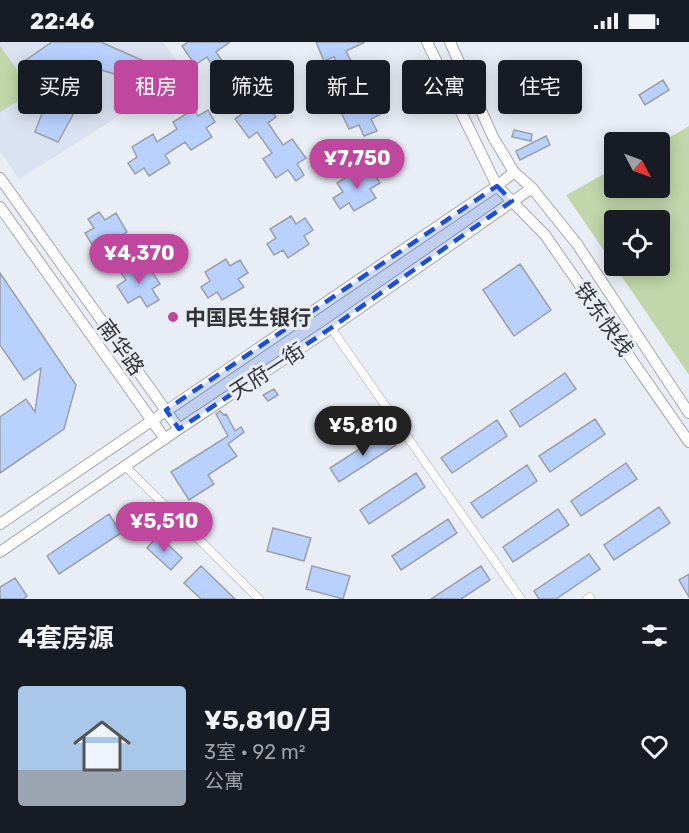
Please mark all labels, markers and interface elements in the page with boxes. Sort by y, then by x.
text: 22:46 [30,8,94,35]
chip: 买房 [18,60,102,114]
chip: 租房 [114,60,198,114]
chip: 筛选 [210,60,294,114]
chip: 新上 [306,60,390,114]
chip: 公寓 [402,60,486,114]
chip: 住宅 [498,60,582,114]
north arrow [604,132,670,198]
map controls [604,132,670,276]
pin: ¥7,750 [308,139,406,190]
text: ¥7,750 [323,146,391,170]
button: locate [604,210,670,276]
pin: ¥4,370 [90,234,188,285]
text: ¥4,370 [103,241,175,265]
street label: 铁东快线 [570,277,638,361]
place label: 中国民生银行 [185,305,311,330]
marker: 中国民生银行 [166,310,180,324]
street label: 南华路 [92,314,150,380]
street label: 天府一街 [225,338,309,404]
pin: ¥5,810 [314,406,412,457]
text: ¥5,810 [328,413,398,437]
pin: ¥5,510 [115,502,213,553]
text: ¥5,510 [130,509,198,533]
icon: filters [638,619,671,652]
text: 4套房源 [18,623,114,654]
text: ¥5,810/月 [204,705,333,736]
icon: home [66,710,138,782]
icon: heart [638,730,671,763]
text: 3室 · 92 m² [204,740,306,764]
text: 公寓 [204,769,244,793]

